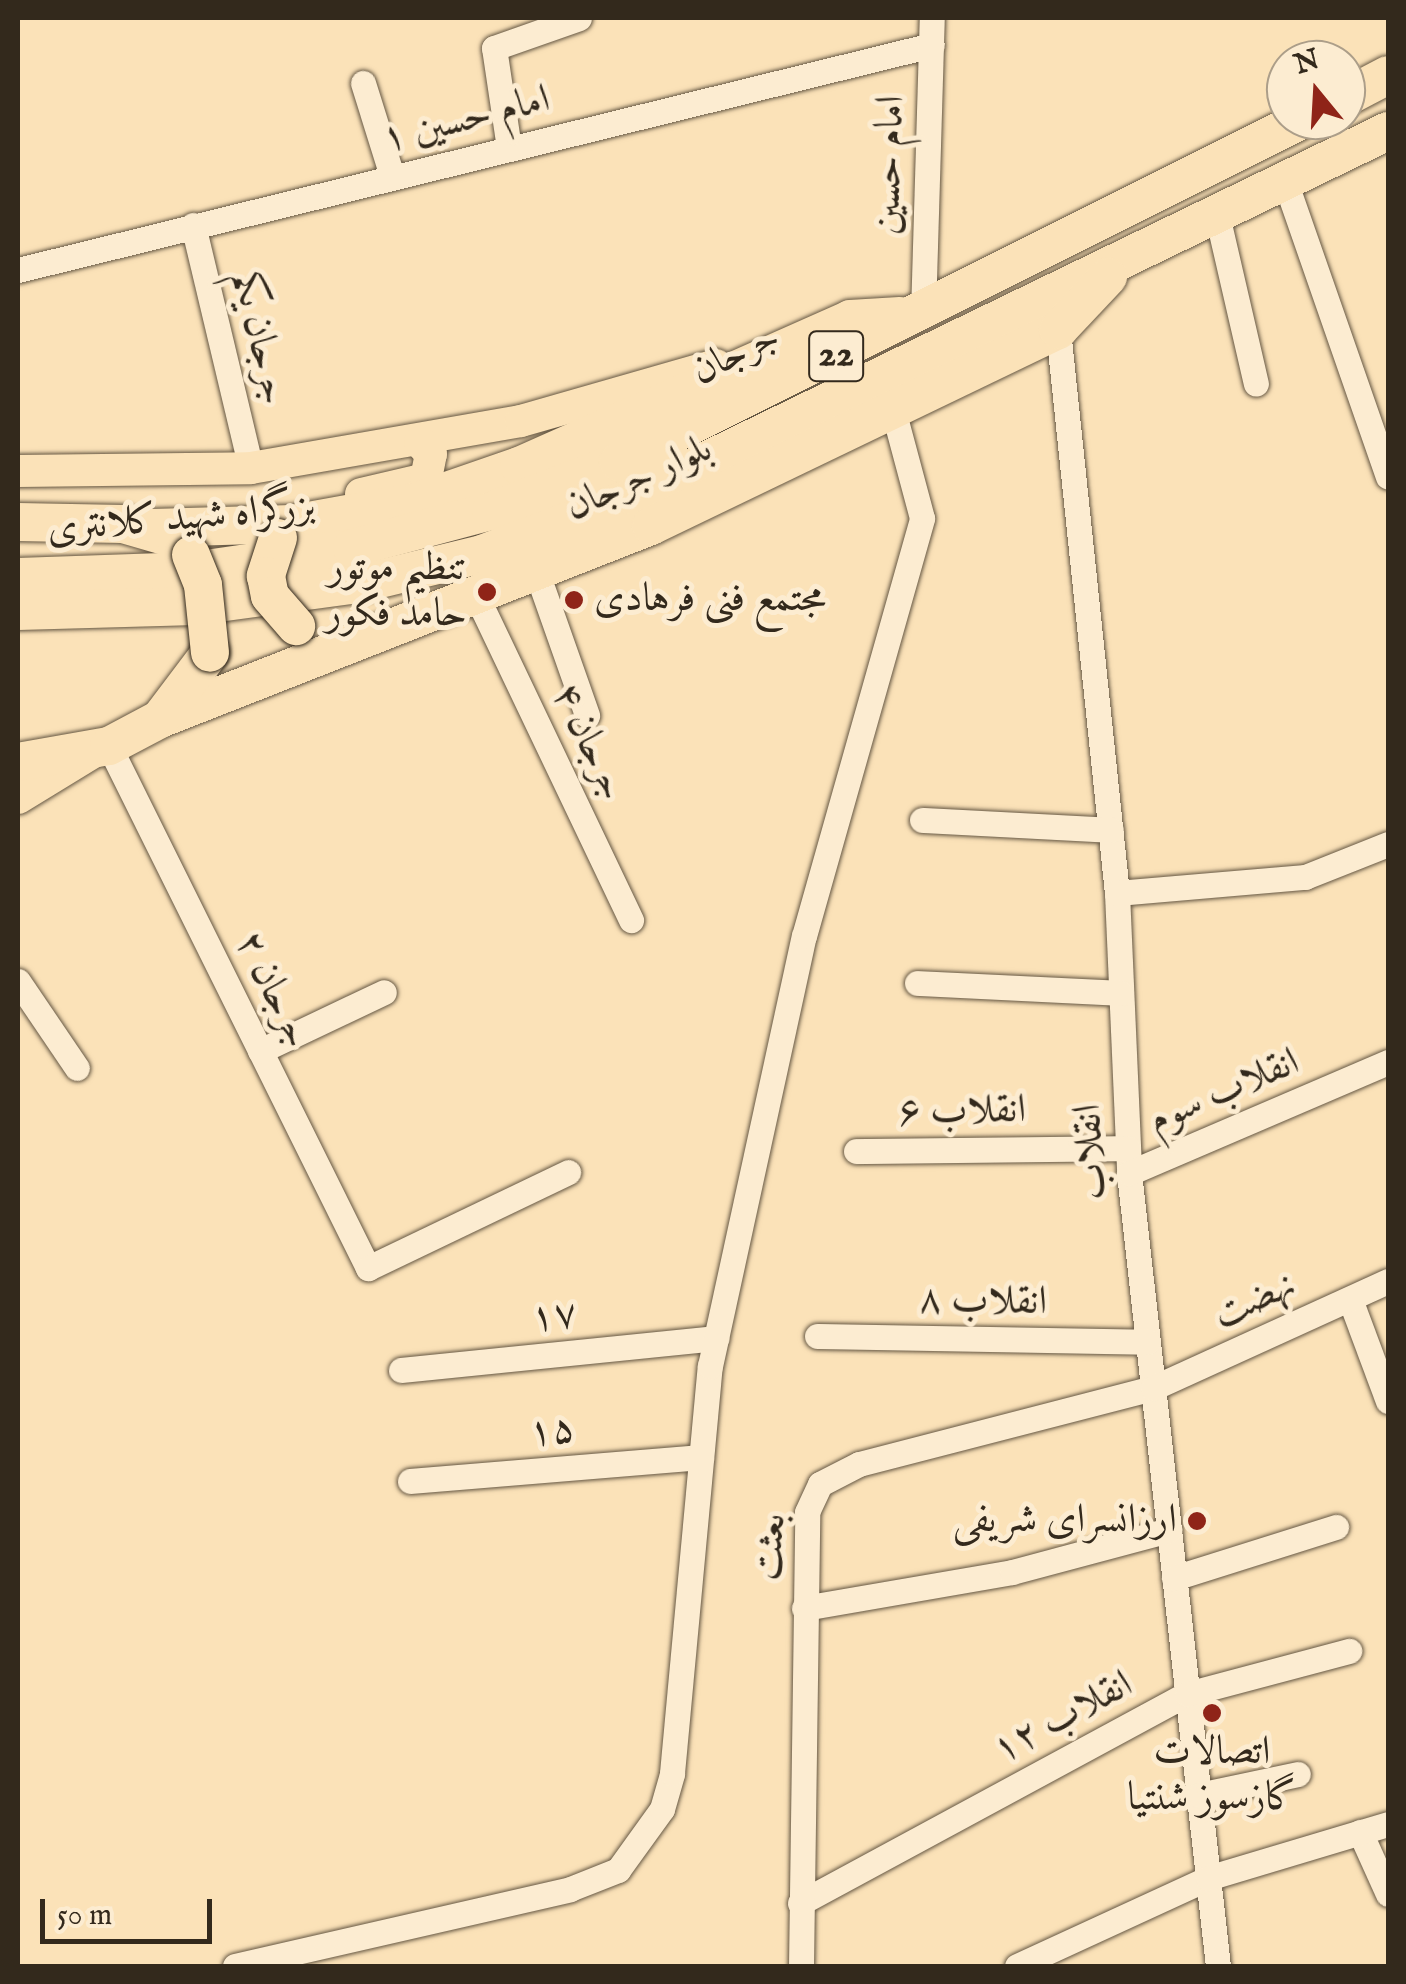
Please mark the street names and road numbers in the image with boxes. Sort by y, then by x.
street label: امام حسین ۱ [377,76,555,164]
street label: امام حسین [864,94,916,236]
street label: جرجان یکم [220,267,298,409]
street label: جرجان [684,313,788,397]
road number: 22 [806,323,866,389]
street label: بلوار جرجان [558,425,720,533]
street label: بزرگراه شهید کلانتری [45,483,317,555]
street label: ۴ جرجان [540,676,636,808]
street label: جرجان ۲ [223,924,321,1056]
street label: انقلاب سوم [1141,1039,1307,1145]
street label: ۶ انقلاب [897,1087,1027,1137]
street label: انقلاب [1065,1102,1119,1202]
street label: نهضت [1206,1262,1304,1340]
street label: ۸ انقلاب [918,1277,1048,1327]
street label: ۱۷ [528,1291,580,1343]
street label: ۱۵ [527,1406,577,1458]
street label: بعثت [744,1511,798,1583]
street label: ۱۲ انقلاب [985,1661,1141,1775]

